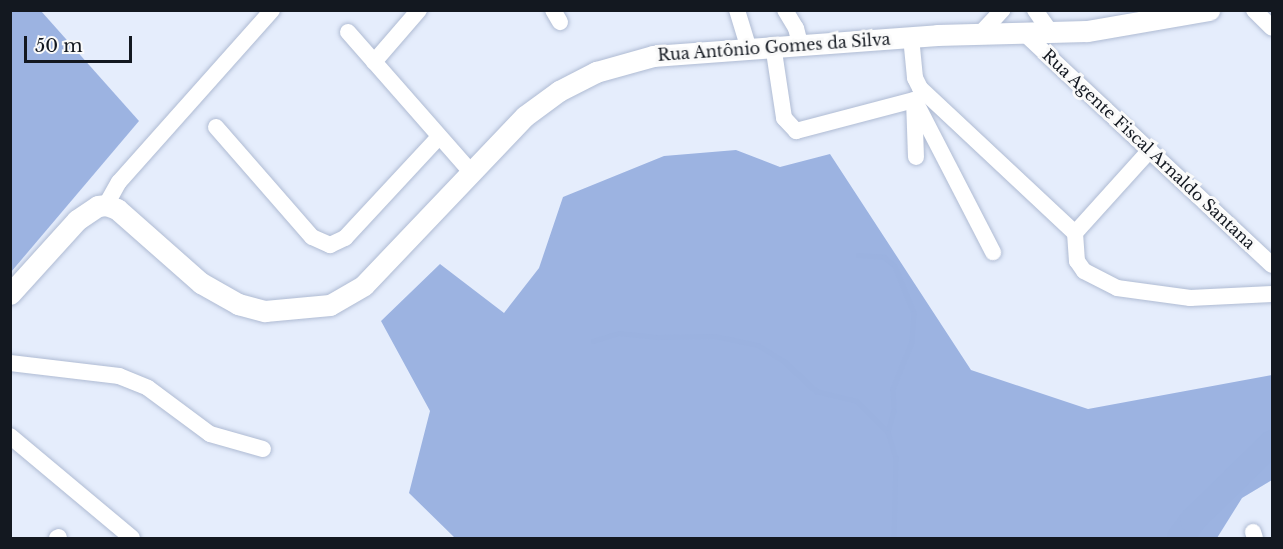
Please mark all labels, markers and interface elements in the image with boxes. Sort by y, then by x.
scale bar [27,24,135,62]
street label: Rua Antônio Gomes da Silva [656,29,892,65]
text: 50 m [35,35,83,57]
street label: Rua Agente Fiscal Arnaldo Santana [1038,45,1260,253]

